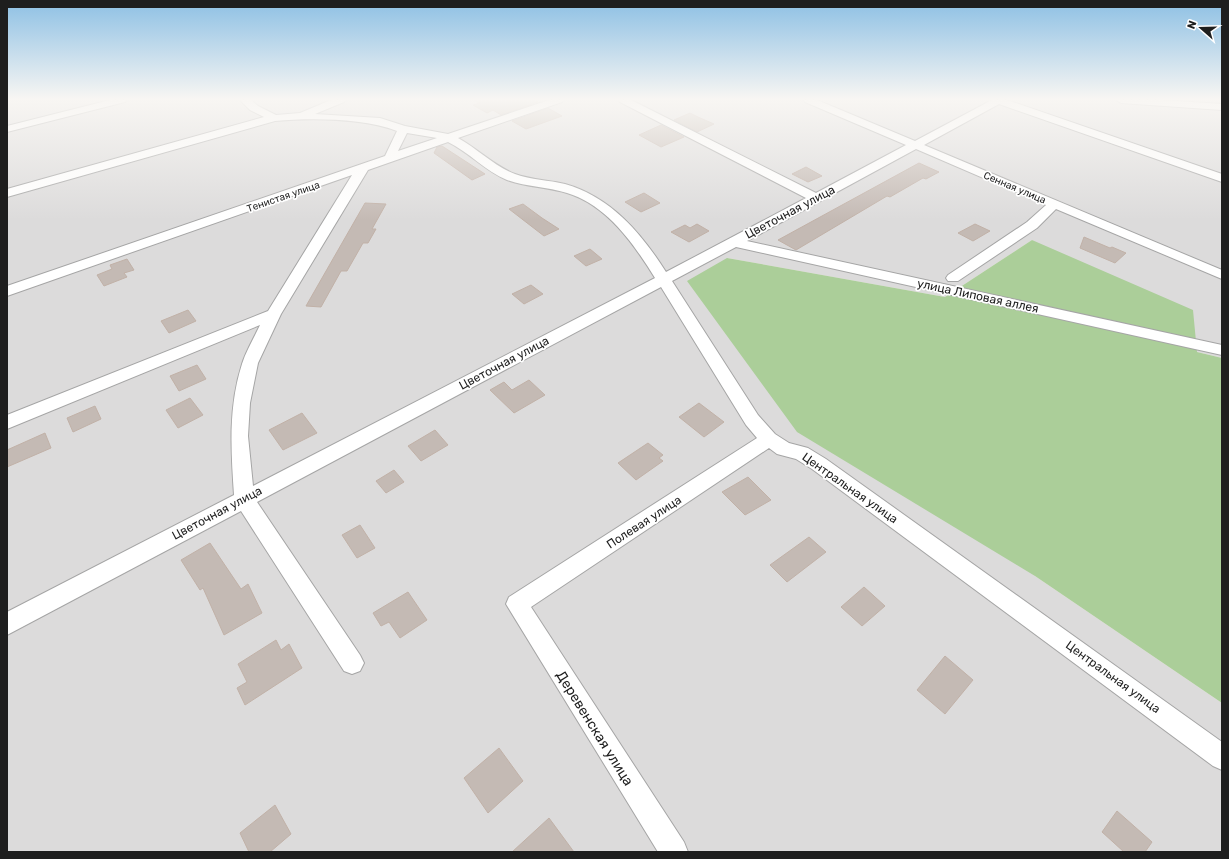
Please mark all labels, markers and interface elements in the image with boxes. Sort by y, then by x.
north arrow [1181,8,1221,48]
text: N [1185,19,1200,31]
street label: Сенная улица [982,169,1048,206]
street label: Тенистая улица [245,179,321,215]
street label: Цветочная улица [743,182,837,242]
street label: улица Липовая аллея [916,276,1040,316]
street label: Цветочная улица [457,333,551,393]
street label: Центральная улица [799,450,901,526]
street label: Цветочная улица [170,483,264,543]
street label: Полевая улица [604,493,684,551]
street label: Центральная улица [1063,638,1163,716]
street label: Деревенская улица [552,668,637,789]

